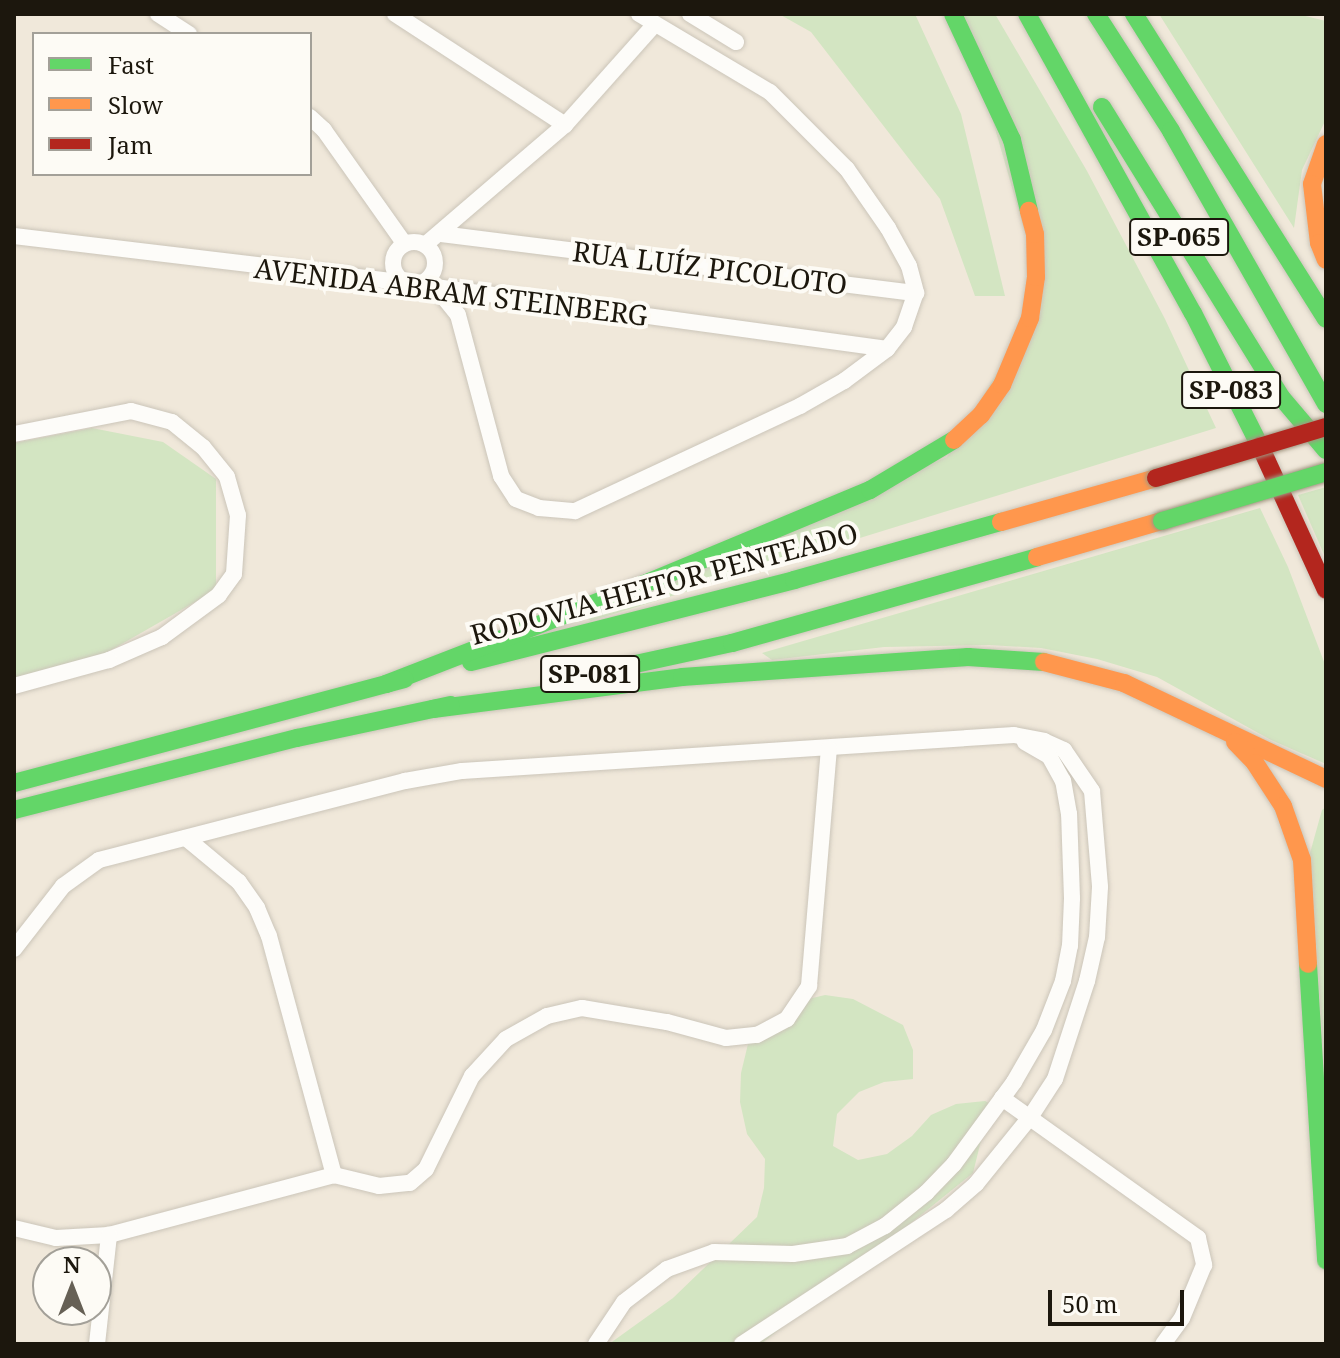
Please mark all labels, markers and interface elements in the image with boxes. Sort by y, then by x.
legend [32,32,312,176]
text: Fast [108,48,154,81]
text: Slow [108,88,163,121]
text: Jam [108,128,153,161]
road number: SP-065 [1129,215,1229,259]
street label: RUA LUÍZ PICOLOTO [571,233,849,301]
street label: AVENIDA ABRAM STEINBERG [252,250,650,332]
road number: SP-083 [1181,368,1281,412]
street label: RODOVIA HEITOR PENTEADO [467,515,861,651]
road number: SP-081 [540,652,640,696]
north arrow [32,1246,112,1326]
text: N [63,1249,81,1279]
scale bar [1052,1274,1188,1324]
text: 50 m [1062,1287,1118,1320]

